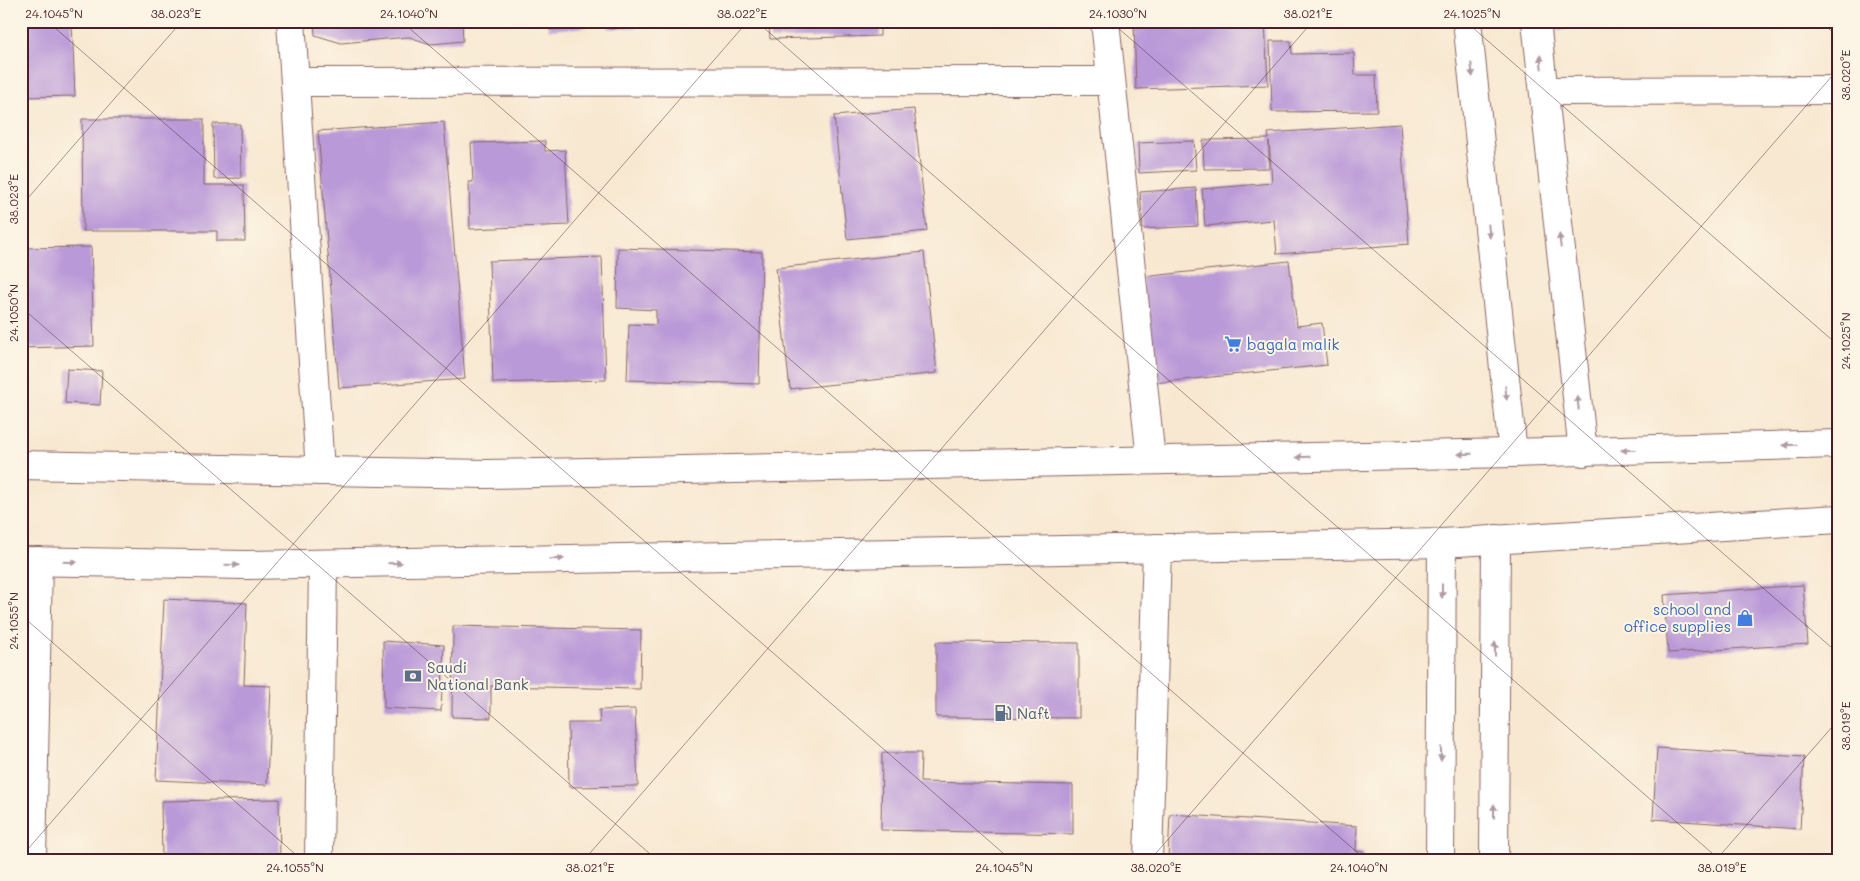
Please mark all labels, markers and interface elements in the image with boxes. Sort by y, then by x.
text: 24.1045°N [25,5,83,21]
text: 38.023°E [151,5,201,21]
text: 24.1040°N [380,5,438,21]
text: 38.022°E [717,5,767,21]
text: 24.1030°N [1089,5,1147,21]
text: 38.021°E [1284,5,1333,21]
text: 24.1025°N [1443,5,1501,21]
text: 38.020°E [1837,49,1853,100]
one-way arrow [1537,54,1545,70]
one-way arrow [1468,62,1476,78]
text: 38.023°E [5,174,21,224]
one-way arrow [1485,224,1493,240]
one-way arrow [1556,233,1564,249]
text: 24.1050°N [5,284,21,342]
text: 24.1025°N [1837,312,1853,370]
supermarket icon: bagala malik [1223,334,1243,354]
place label: bagala malik [1247,334,1340,354]
one-way arrow [1503,385,1511,401]
one-way arrow [1573,395,1581,411]
one-way arrow [1782,442,1798,450]
one-way arrow [1619,446,1635,454]
one-way arrow [1457,450,1473,458]
one-way arrow [1294,454,1310,462]
one-way arrow [550,555,566,563]
one-way arrow [62,558,78,566]
one-way arrow [387,558,403,566]
one-way arrow [225,561,241,569]
one-way arrow [1438,584,1446,600]
text: 24.1055°N [5,592,21,650]
place label: school and office supplies [1624,599,1731,636]
shop icon: school and office supplies [1735,608,1755,628]
one-way arrow [1491,640,1499,656]
place label: Saudi National Bank [427,657,529,694]
bank icon: Saudi National Bank [403,666,423,686]
text: 38.019°E [1837,701,1853,751]
fuel station icon: Naft [993,703,1013,723]
place label: Naft [1017,703,1050,723]
one-way arrow [1437,746,1445,762]
one-way arrow [1490,803,1498,819]
text: 24.1055°N [266,859,324,875]
text: 38.021°E [566,859,615,875]
text: 24.1045°N [975,859,1033,875]
text: 38.020°E [1131,859,1182,875]
text: 24.1040°N [1330,859,1388,875]
text: 38.019°E [1697,859,1747,875]

